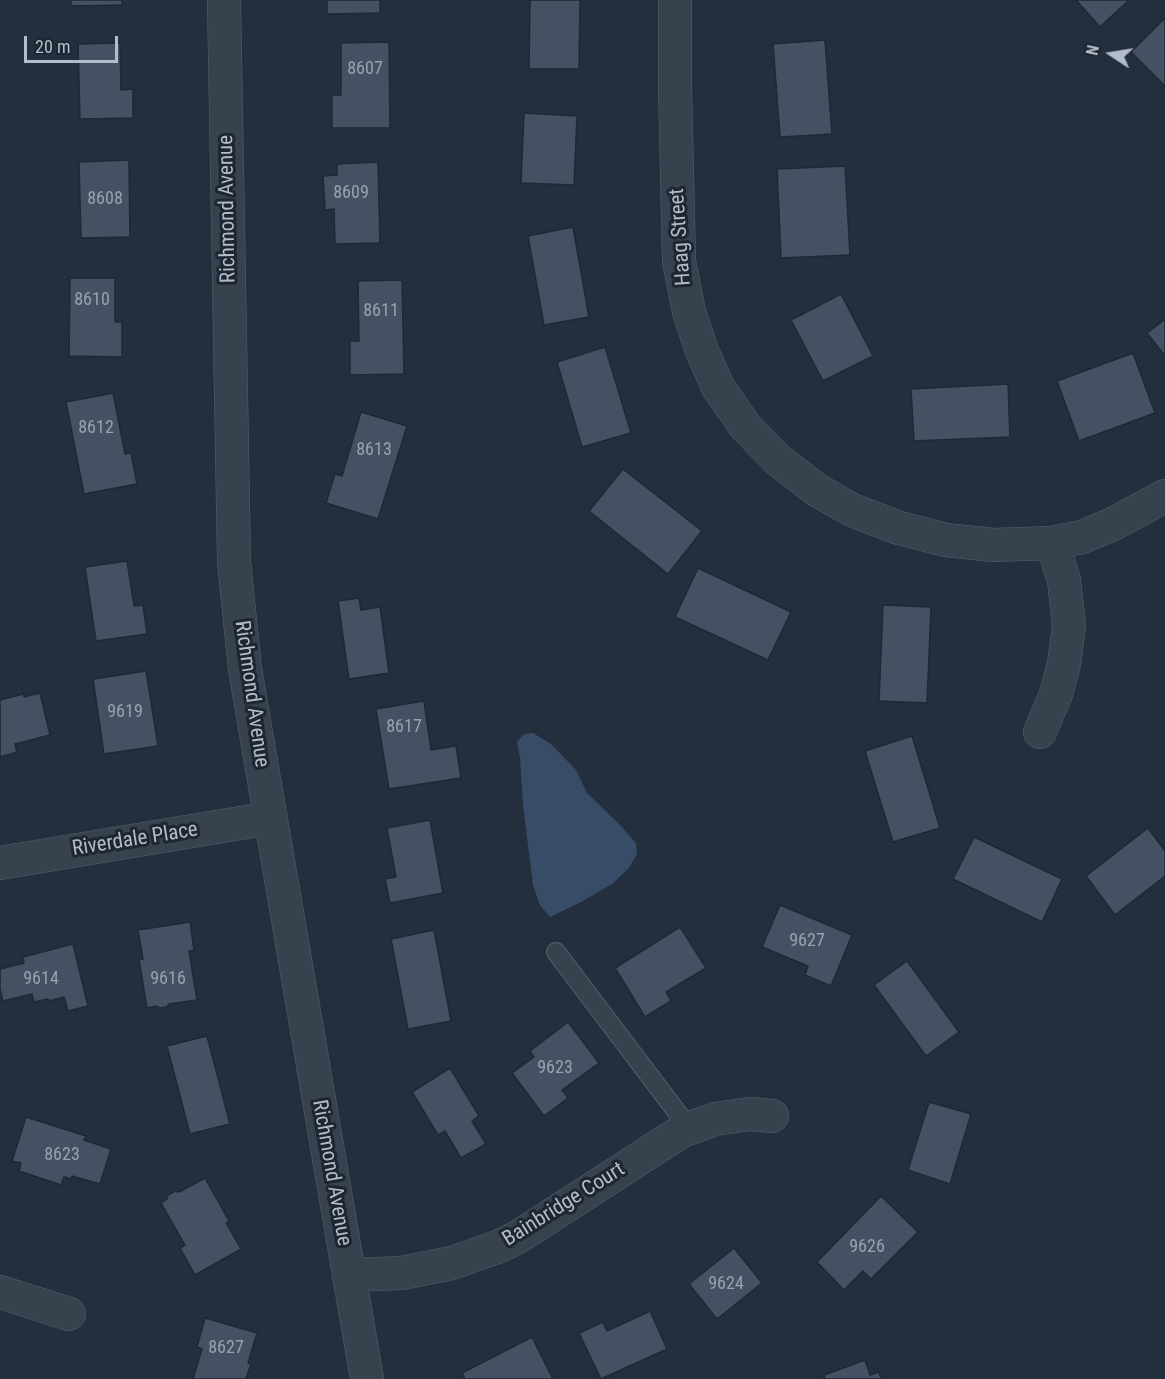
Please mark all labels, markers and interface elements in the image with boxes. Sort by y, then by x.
scale bar [27,24,122,62]
north arrow [1081,24,1141,84]
text: 20 m [35,36,70,57]
text: N [1083,43,1103,57]
house number: 8607 [347,58,383,80]
street label: Richmond Avenue [214,135,242,283]
house number: 8609 [333,182,369,204]
street label: Haag Street [665,187,697,287]
house number: 8608 [87,188,123,210]
house number: 8610 [74,289,110,311]
house number: 8611 [363,300,399,322]
house number: 8612 [78,417,114,439]
house number: 8613 [356,439,392,461]
street label: Richmond Avenue [228,619,274,769]
house number: 9619 [107,701,143,723]
house number: 8617 [386,716,422,738]
street label: Riverdale Place [70,818,200,862]
house number: 9627 [789,930,825,952]
house number: 9614 [23,968,59,990]
house number: 9616 [150,968,186,990]
house number: 9623 [537,1057,573,1079]
street label: Richmond Avenue [306,1098,356,1248]
house number: 8623 [44,1144,80,1166]
street label: Bainbridge Court [498,1157,630,1253]
house number: 9626 [849,1236,885,1258]
house number: 9624 [708,1273,744,1295]
house number: 8627 [208,1337,244,1359]

